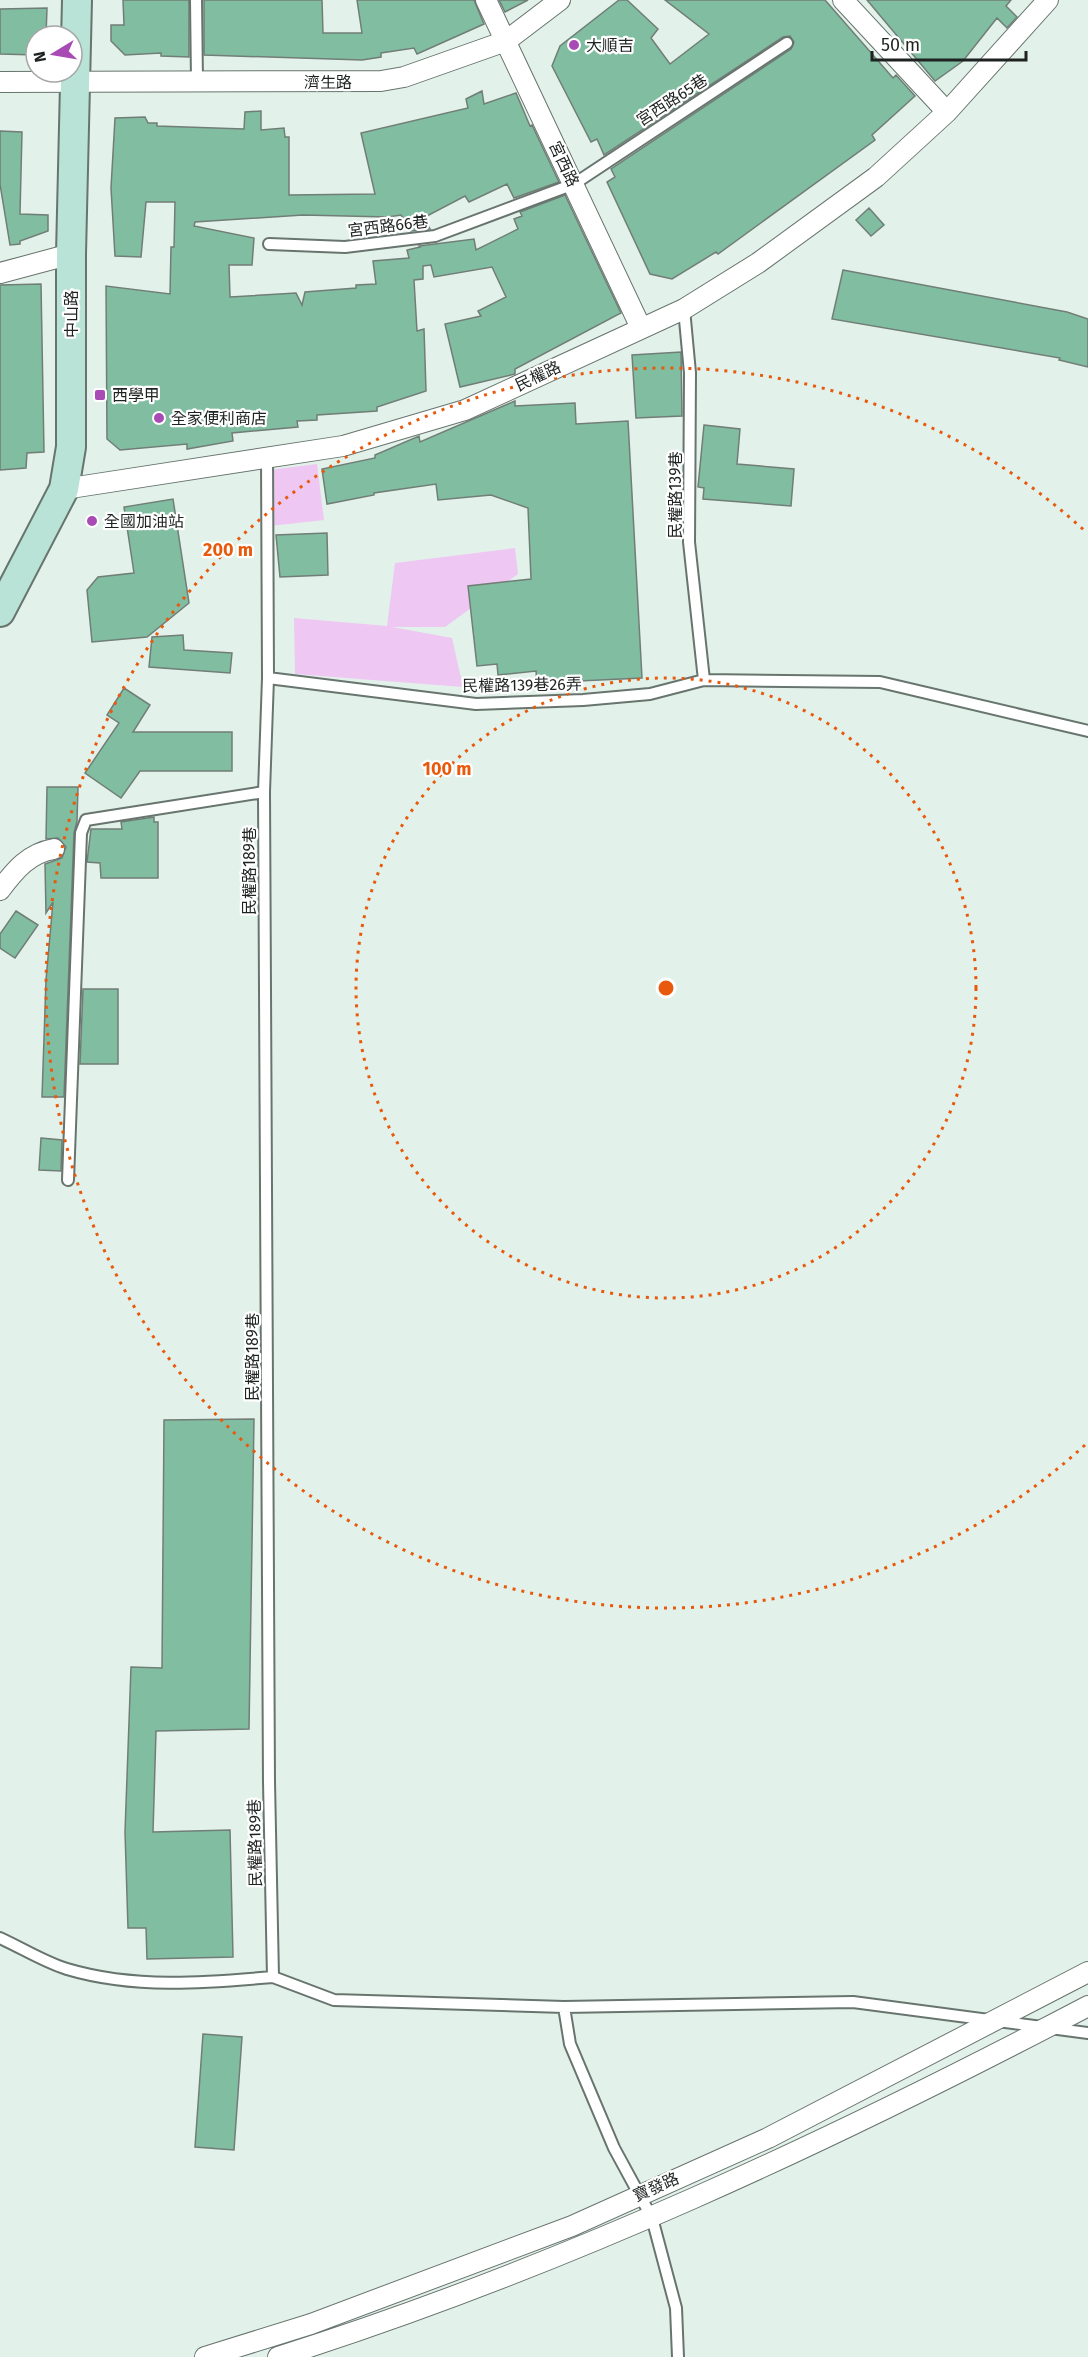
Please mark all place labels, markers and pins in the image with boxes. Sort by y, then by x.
place label: 大順吉 [586,36,634,55]
marker: 大順吉 [567,38,581,52]
place label: 西學甲 [112,386,160,405]
marker: 西學甲 [93,388,107,402]
place label: 全家便利商店 [171,409,267,428]
marker: 全家便利商店 [152,411,166,425]
place label: 全國加油站 [104,512,184,531]
marker: 全國加油站 [85,514,99,528]
centre of rings [656,978,676,998]

